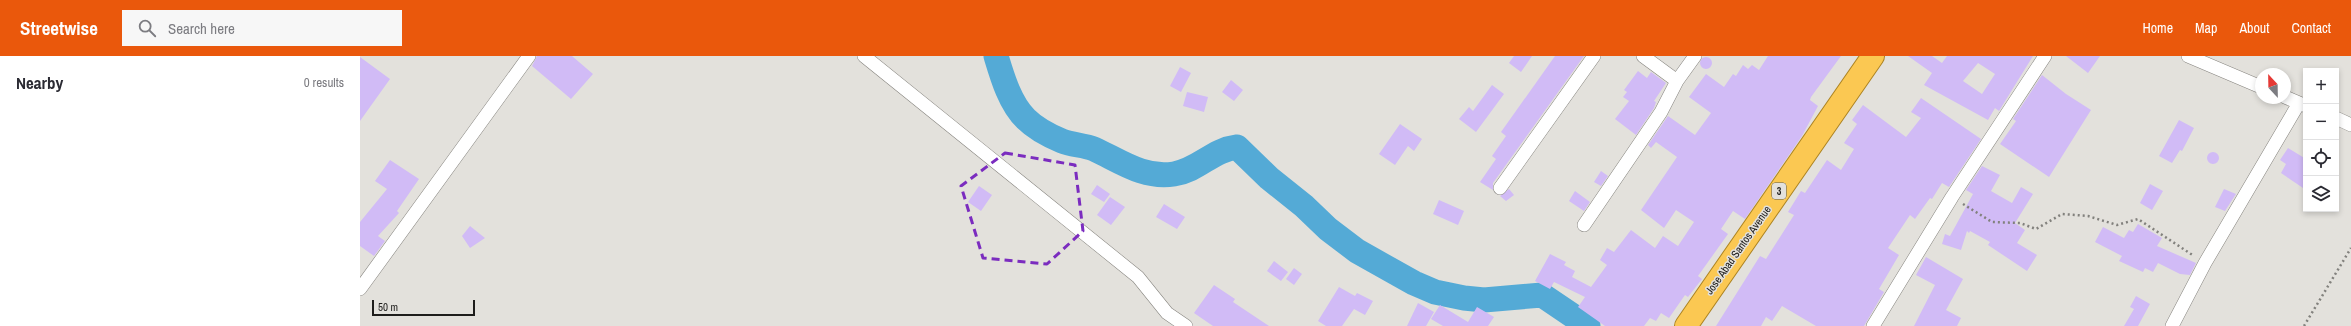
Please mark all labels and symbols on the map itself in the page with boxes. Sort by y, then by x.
north arrow [2255,68,2291,104]
road number: 3 [1772,183,1786,199]
street label: Jose Abad Santos Avenue [1702,203,1774,297]
scale bar [372,298,475,317]

